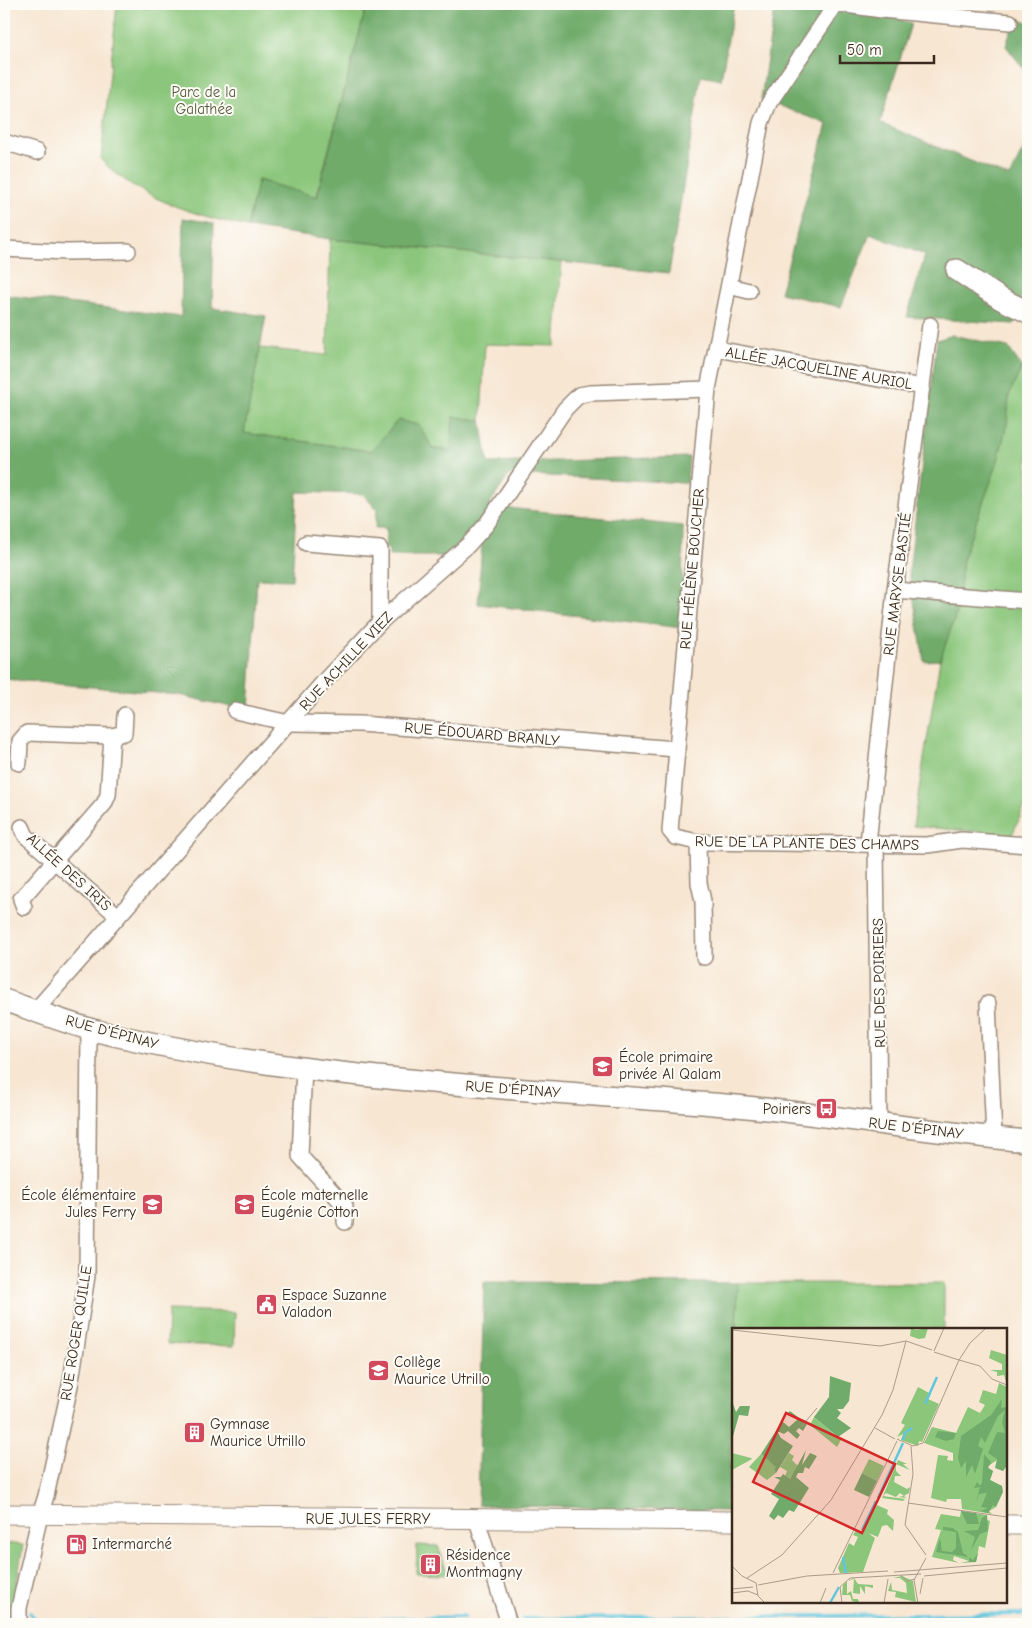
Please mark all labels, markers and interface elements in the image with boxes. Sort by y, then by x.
scale bar [840,32,933,64]
text: 50 m [847,41,882,59]
park label: Parc de la Galathée [172,83,236,118]
street label: ALLÉE JACQUELINE AURIOL [724,342,915,393]
street label: RUE HÉLÈNE BOUCHER [675,488,708,650]
street label: RUE MARYSE BASTIÉ [878,511,915,657]
street label: RUE ACHILLE VIEZ [296,608,397,714]
street label: RUE ÉDOUARD BRANLY [404,717,561,750]
street label: ALLÉE DES IRIS [23,829,116,915]
street label: RUE DE LA PLANTE DES CHAMPS [695,832,919,854]
street label: RUE DES POIRIERS [869,918,889,1048]
street label: RUE D'ÉPINAY [63,1010,161,1053]
place label: École primaire privée Al Qalam [619,1047,721,1083]
school or university icon: École primaire privée Al Qalam [591,1054,615,1078]
street label: RUE D'ÉPINAY [465,1076,561,1101]
bus stop icon: Poiriers [815,1097,839,1121]
place label: Poiriers [763,1100,811,1118]
street label: RUE D'ÉPINAY [867,1112,965,1143]
place label: École élémentaire Jules Ferry [21,1185,136,1221]
place label: École maternelle Eugénie Cotton [261,1185,369,1221]
school or university icon: École élémentaire Jules Ferry [140,1192,164,1216]
school or university icon: École maternelle Eugénie Cotton [233,1192,257,1216]
street label: RUE ROGER QUILLE [56,1264,96,1402]
place label: Espace Suzanne Valadon [282,1286,387,1321]
public building icon: Espace Suzanne Valadon [254,1292,278,1316]
inset map [732,1328,1007,1603]
place label: Collège Maurice Utrillo [394,1353,490,1388]
school or university icon: Collège Maurice Utrillo [366,1359,390,1383]
place label: Gymnase Maurice Utrillo [210,1415,306,1450]
building icon: Gymnase Maurice Utrillo [182,1421,206,1445]
street label: RUE JULES FERRY [306,1510,431,1528]
fuel station icon: Intermarché [64,1532,88,1556]
place label: Intermarché [92,1535,172,1553]
place label: Résidence Montmagny [446,1546,522,1581]
building icon: Résidence Montmagny [418,1552,442,1576]

